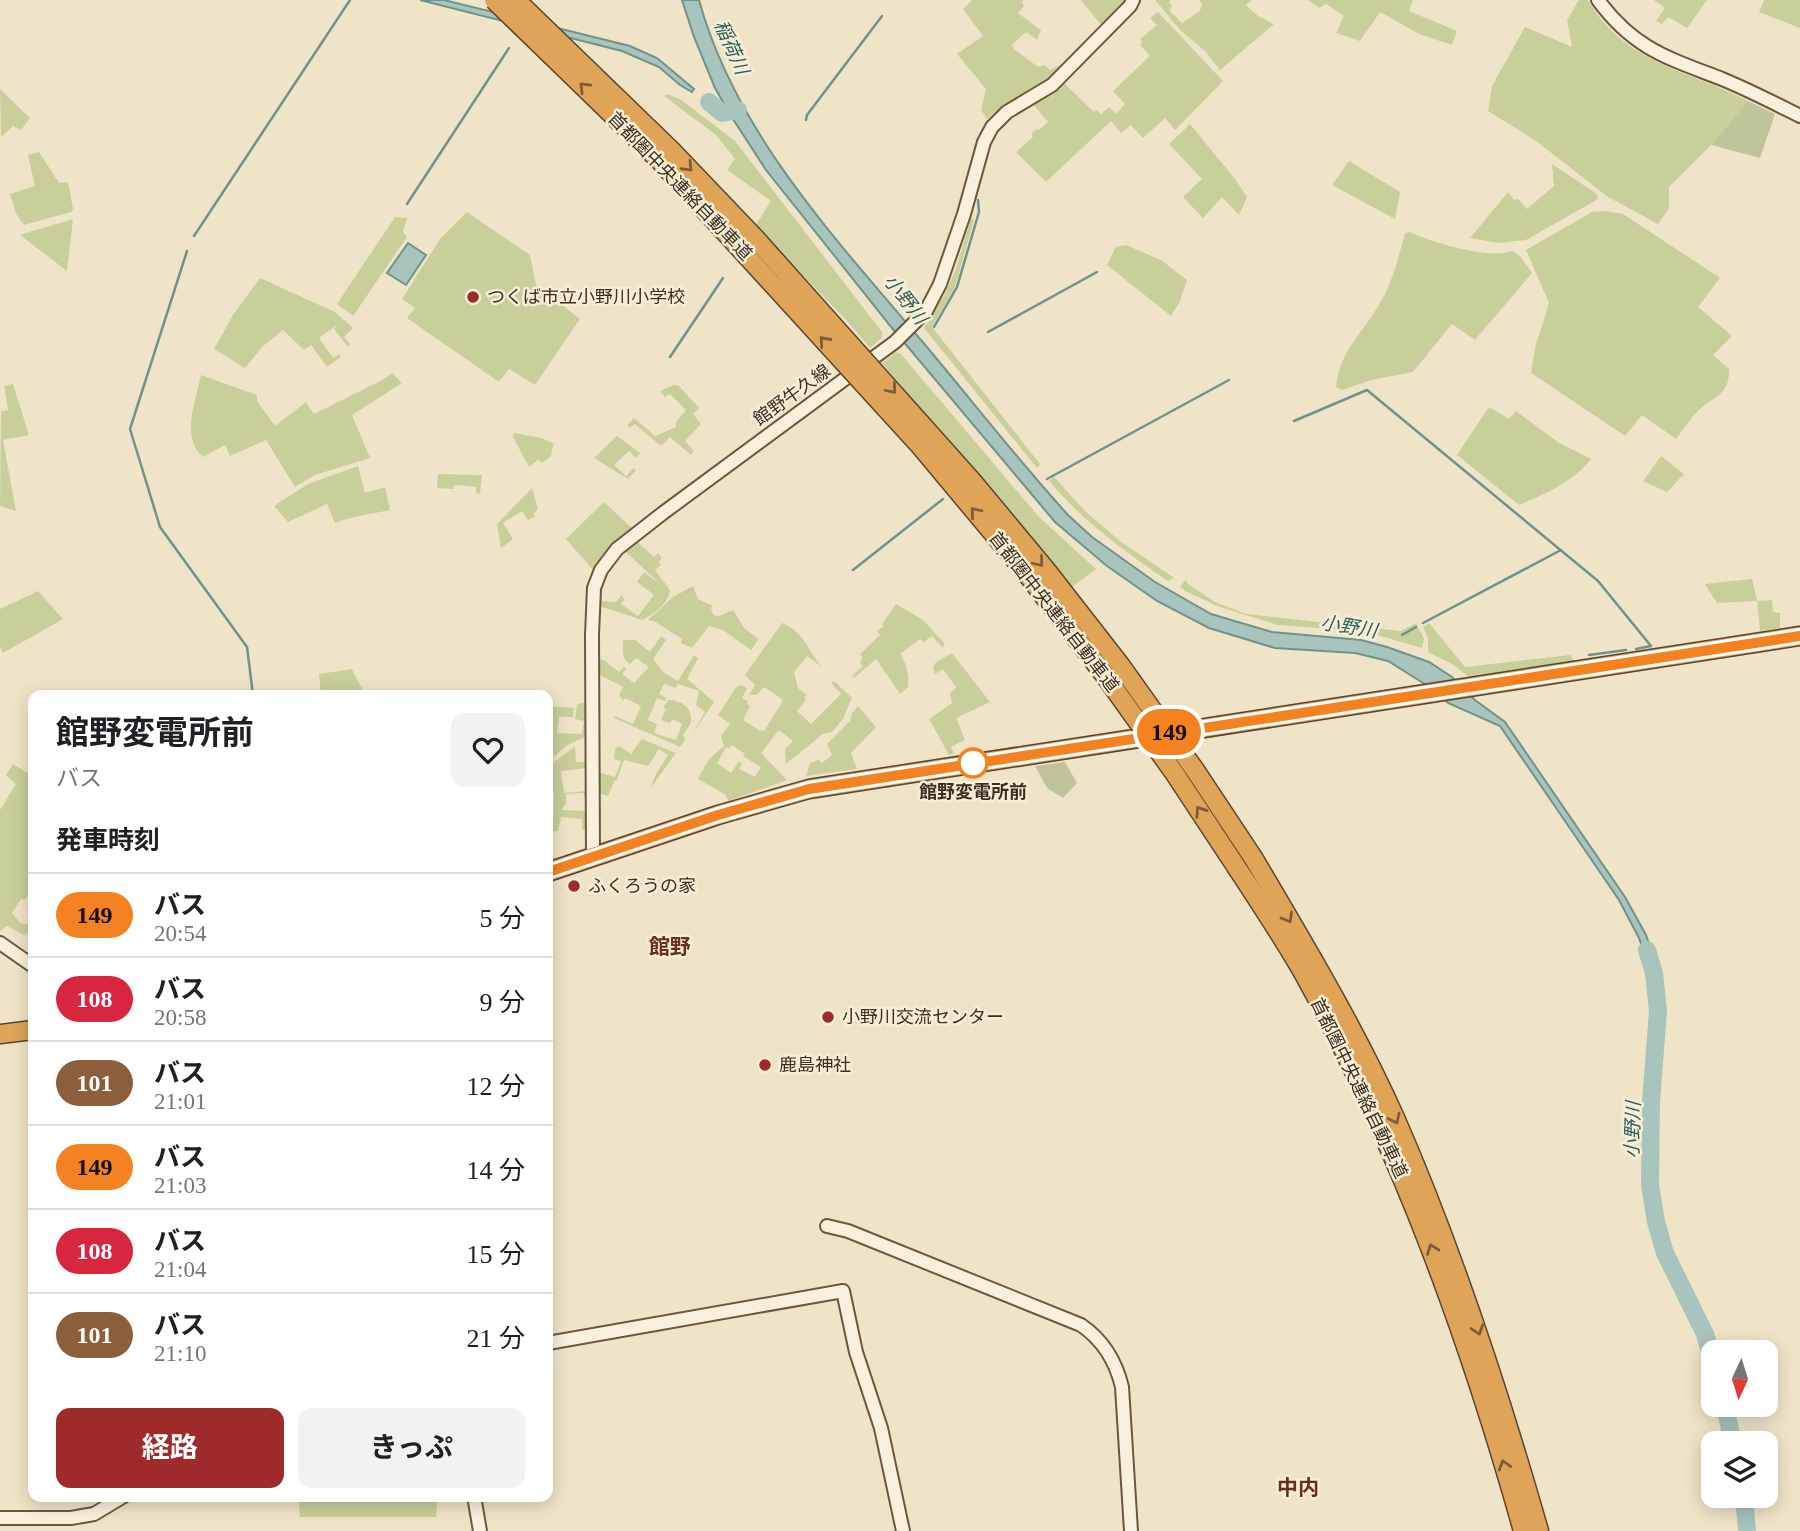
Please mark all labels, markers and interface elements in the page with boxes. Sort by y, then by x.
water label: 稲荷川 [710,17,754,79]
one-way arrow [580,82,593,95]
street label: 首都圏中央連絡自動車道 [604,108,756,264]
one-way arrow [679,159,692,172]
water label: 小野川 [880,270,933,330]
place label: つくば市立小野川小学校 [487,287,685,307]
marker: つくば市立小野川小学校 [465,289,481,305]
one-way arrow [820,336,833,349]
street label: 館野牛久線 [750,360,834,430]
one-way arrow [884,380,896,393]
one-way arrow [971,507,983,520]
street label: 首都圏中央連絡自動車道 [985,528,1123,696]
one-way arrow [1031,554,1044,566]
water label: 小野川 [1319,612,1381,642]
line badge: 149 [1129,709,1209,755]
button: heart [451,713,525,787]
text: 館野変電所前 [56,715,254,751]
text: 149 [1151,719,1187,745]
marker: 館野変電所前 [958,748,988,778]
text: バス [56,766,102,791]
place label: 館野変電所前 [919,782,1027,802]
one-way arrow [1195,806,1208,819]
text: 発車時刻 [56,826,160,855]
place label: ふくろうの家 [588,876,696,896]
marker: ふくろうの家 [566,878,582,894]
text: バス [154,891,206,920]
text: 149 [77,902,113,928]
text: 5 分 [479,904,525,933]
one-way arrow [1280,910,1293,923]
text: 20:54 [154,921,206,946]
district label: 館野 [649,935,691,959]
text: バス [154,975,206,1004]
text: 108 [77,986,113,1012]
text: 9 分 [479,988,525,1017]
street label: 首都圏中央連絡自動車道 [1307,995,1411,1181]
text: 20:58 [154,1005,206,1030]
place label: 小野川交流センター [842,1007,1004,1027]
marker: 小野川交流センター [820,1009,836,1025]
place label: 鹿島神社 [779,1055,851,1075]
marker: 鹿島神社 [757,1057,773,1073]
text: バス [154,1059,206,1088]
text: 101 [77,1070,113,1096]
text: 12 分 [466,1072,525,1101]
text: 21:01 [154,1089,206,1114]
water label: 小野川 [1621,1099,1644,1159]
one-way arrow [1387,1112,1401,1124]
text: バス [154,1143,206,1172]
text: 149 [77,1154,113,1180]
text: 14 分 [466,1156,525,1185]
text: 21:03 [154,1173,206,1198]
text: バス [154,1227,206,1256]
text: 108 [77,1238,113,1264]
text: 15 分 [466,1240,525,1269]
one-way arrow [1427,1244,1441,1256]
text: 21:04 [154,1257,206,1282]
text: バス [154,1311,206,1340]
text: 101 [77,1322,113,1348]
text: 21 分 [466,1324,525,1353]
one-way arrow [1469,1324,1484,1336]
north arrow [1701,1340,1778,1418]
map controls [1701,1340,1778,1508]
text: 21:10 [154,1341,206,1366]
button: 経路 [56,1408,284,1488]
button: きっぷ [298,1408,525,1488]
button: layers [1701,1431,1778,1508]
one-way arrow [1497,1460,1512,1472]
district label: 中内 [1277,1476,1319,1500]

